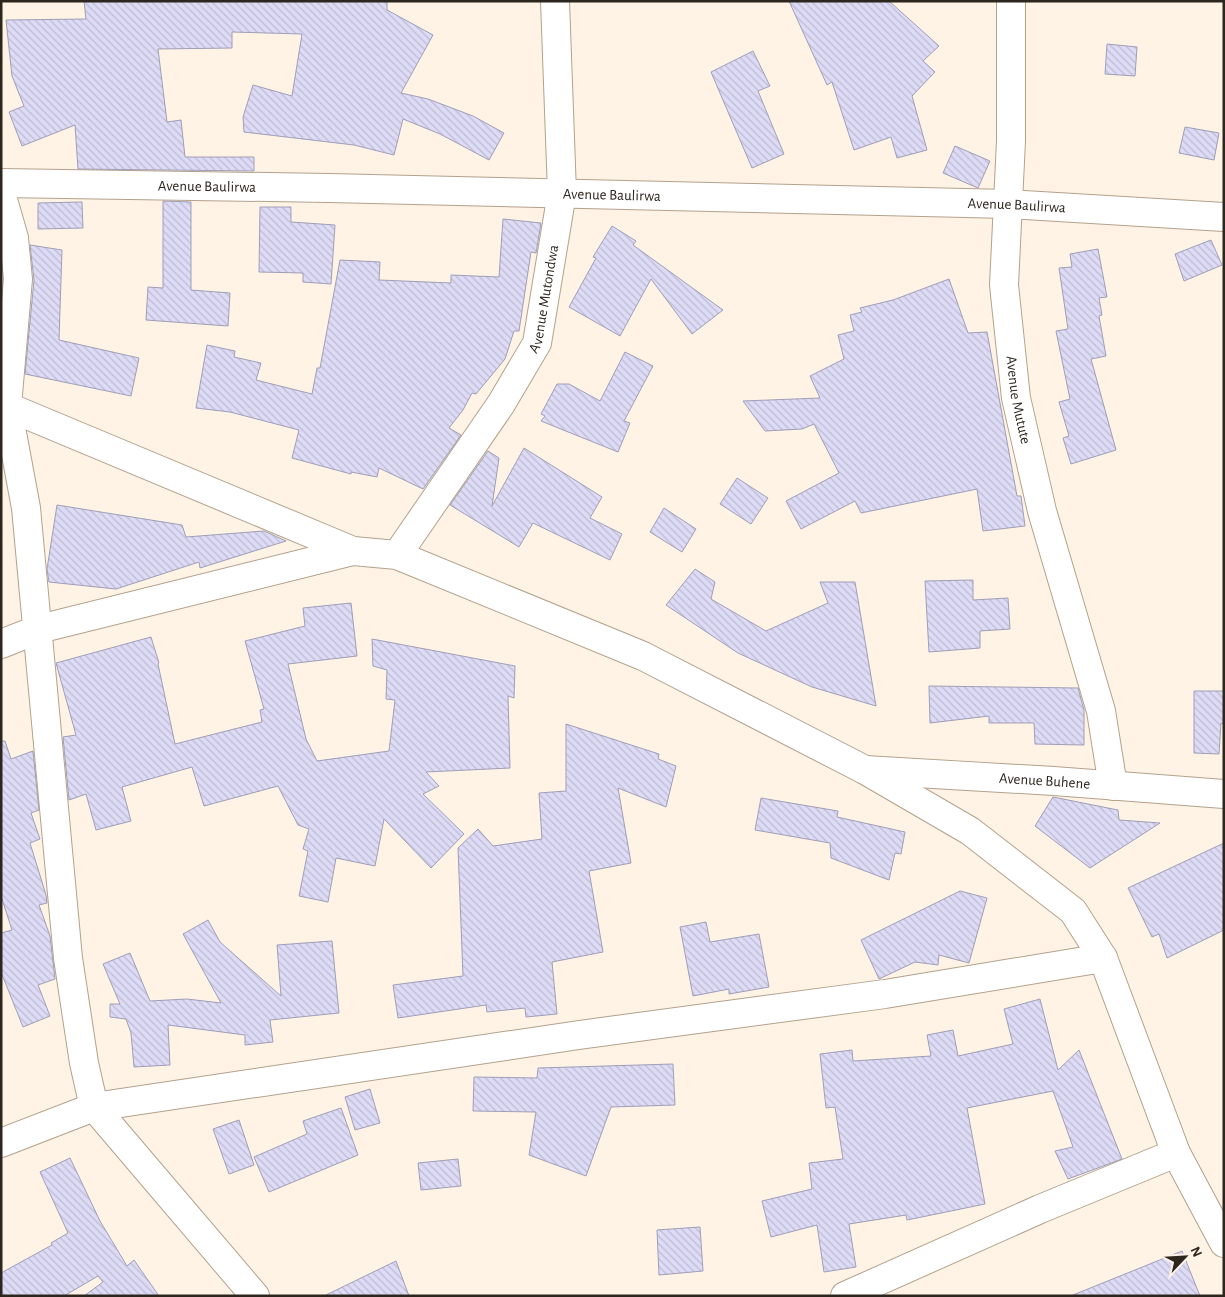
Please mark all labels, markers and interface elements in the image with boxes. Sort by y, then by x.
street label: Avenue Baulirwa [158,178,256,195]
street label: Avenue Baulirwa [563,187,661,204]
street label: Avenue Baulirwa [968,196,1066,215]
street label: Avenue Mutondwa [526,244,561,356]
street label: Avenue Mutute [1004,355,1033,446]
street label: Avenue Buhene [999,771,1091,792]
north arrow [1160,1232,1210,1282]
text: N [1187,1245,1204,1259]

